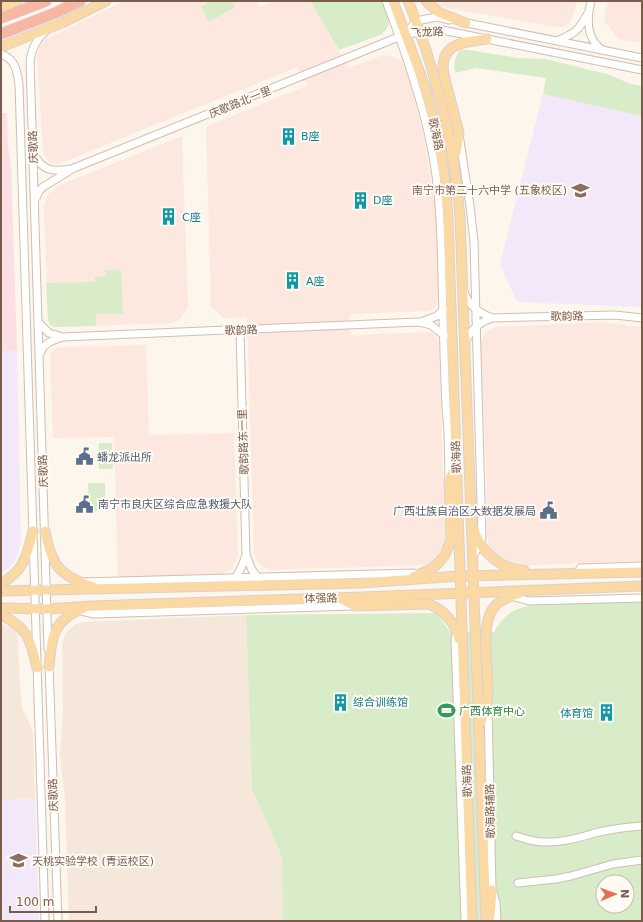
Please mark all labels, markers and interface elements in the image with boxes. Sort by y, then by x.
street label: 飞龙路 [410,25,444,40]
street label: 庆歌路北一里 [207,84,273,121]
street label: 歌海路 [426,117,445,152]
building icon: B座 [278,126,298,146]
street label: 庆歌路 [26,130,41,164]
place label: B座 [301,130,320,143]
school or university icon: 南宁市第二十六中学 (五象校区) [570,180,590,200]
place label: 南宁市第二十六中学 (五象校区) [412,184,567,197]
building icon: D座 [350,190,370,210]
place label: D座 [373,194,392,207]
building icon: C座 [159,207,179,227]
place label: C座 [182,211,201,224]
building icon: A座 [283,271,303,291]
place label: A座 [306,275,325,288]
street label: 歌韵路 [550,310,584,323]
street label: 歌韵路 [224,323,258,338]
street label: 歌韵路东一里 [236,409,251,475]
street label: 歌海路 [449,440,464,474]
public building icon: 蟠龙派出所 [74,447,94,467]
place label: 蟠龙派出所 [97,451,152,464]
street label: 庆歌路 [36,454,51,488]
public building icon: 南宁市良庆区综合应急救援大队 [75,494,95,514]
place label: 南宁市良庆区综合应急救援大队 [98,498,252,511]
public building icon: 广西壮族自治区大数据发展局 [539,501,559,521]
place label: 广西壮族自治区大数据发展局 [393,505,536,518]
street label: 体强路 [304,592,338,605]
building icon: 综合训练馆 [330,692,350,712]
place label: 综合训练馆 [353,696,408,709]
sports icon: 广西体育中心 [436,701,456,721]
building icon: 体育馆 [596,703,616,723]
place label: 广西体育中心 [459,705,525,718]
place label: 体育馆 [560,707,593,720]
street label: 歌海路 [460,764,475,798]
street label: 庆歌路 [46,778,61,812]
street label: 歌海路辅路 [484,783,497,839]
school or university icon: 天桃实验学校 (青运校区) [9,851,29,871]
place label: 天桃实验学校 (青运校区) [32,855,154,868]
north arrow [595,874,635,914]
scale bar [10,888,96,914]
text: N [618,889,631,899]
text: 100 m [16,895,54,909]

